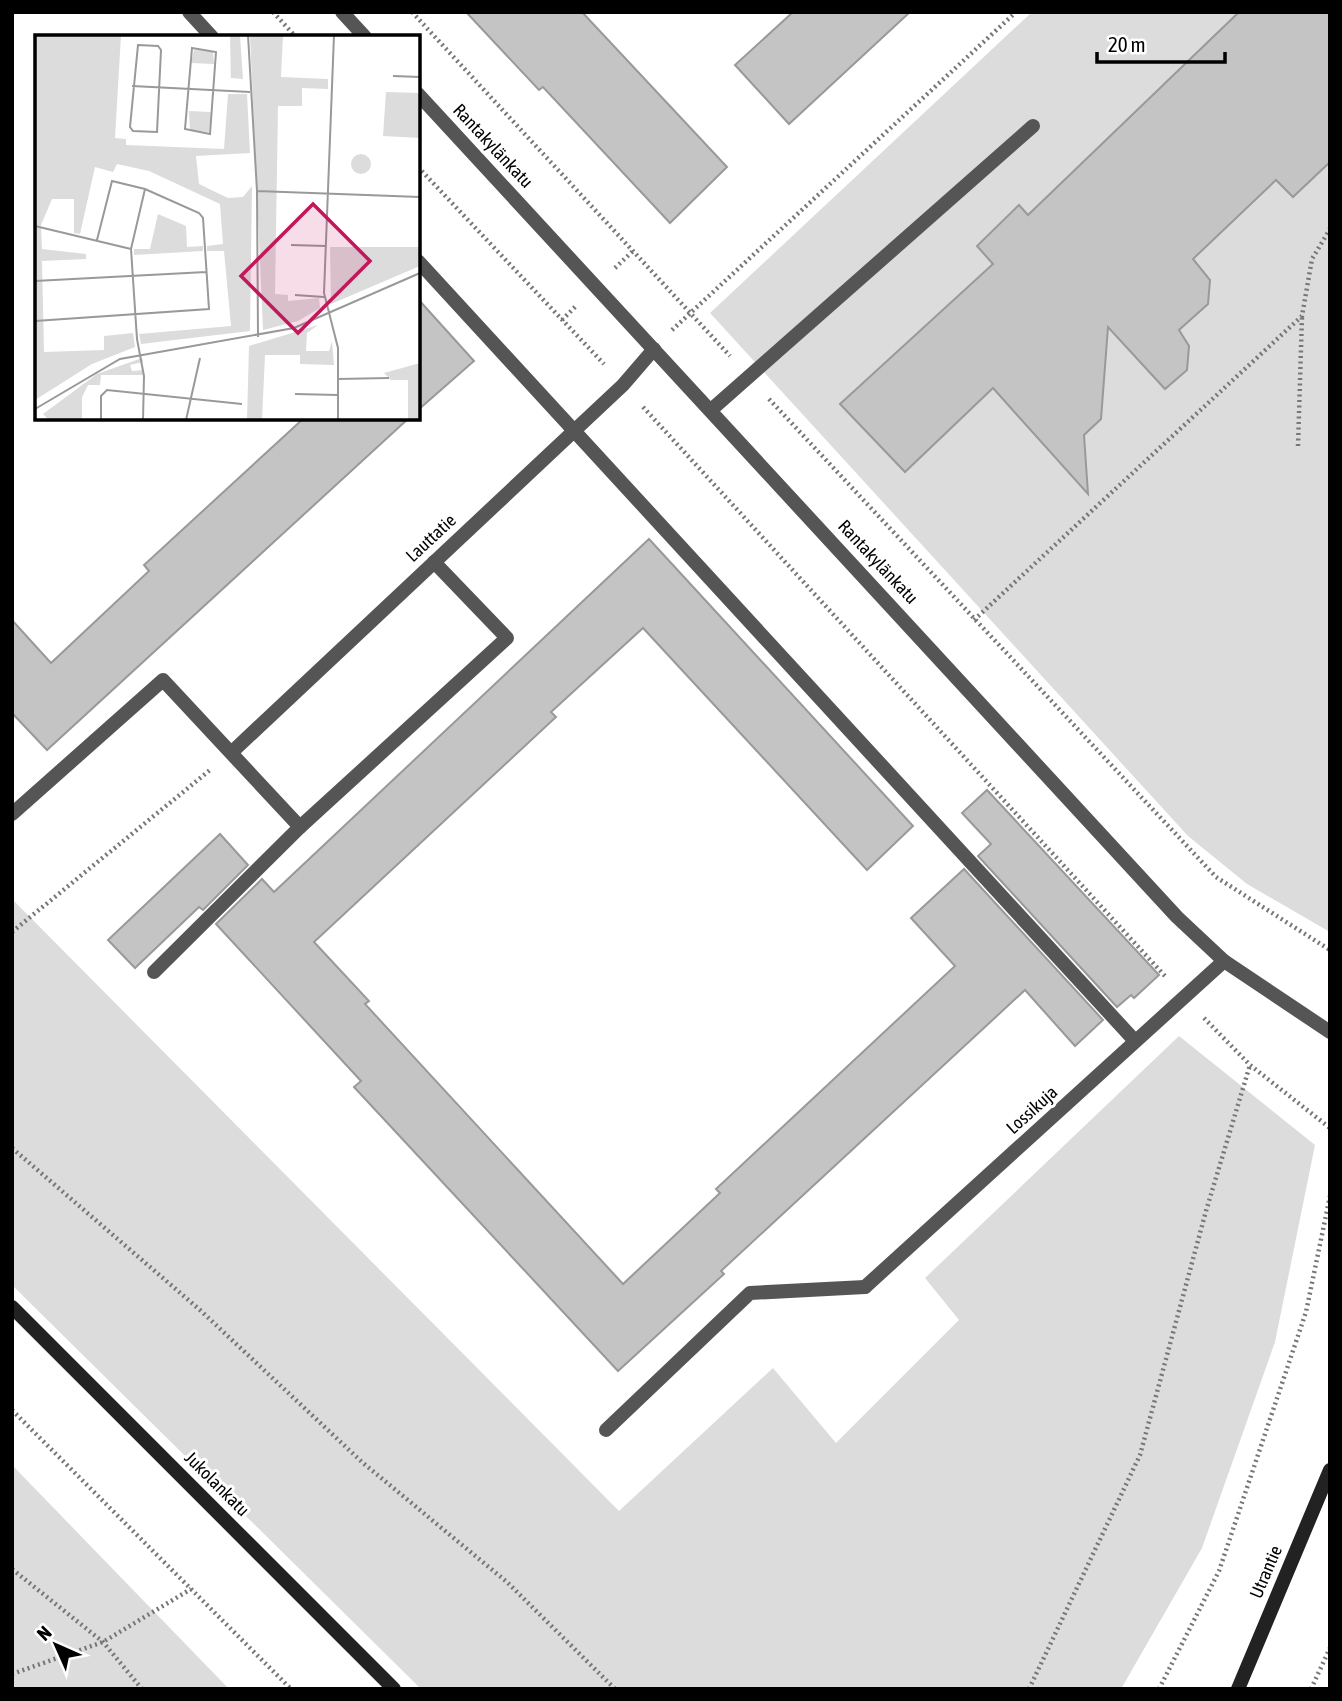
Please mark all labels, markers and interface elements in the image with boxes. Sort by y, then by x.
scale bar [1097,21,1225,65]
text: 20 m [1108,32,1146,56]
inset map [35,35,420,420]
street label: Rantakylänkatu [449,99,538,192]
street label: Lauttatie [401,509,460,566]
street label: Rantakylänkatu [834,515,923,608]
street label: Lossikuja [1002,1081,1062,1138]
street label: Jukolankatu [181,1447,254,1520]
street label: Utrantie [1245,1542,1286,1601]
north arrow [21,1610,91,1680]
text: N [32,1621,56,1645]

